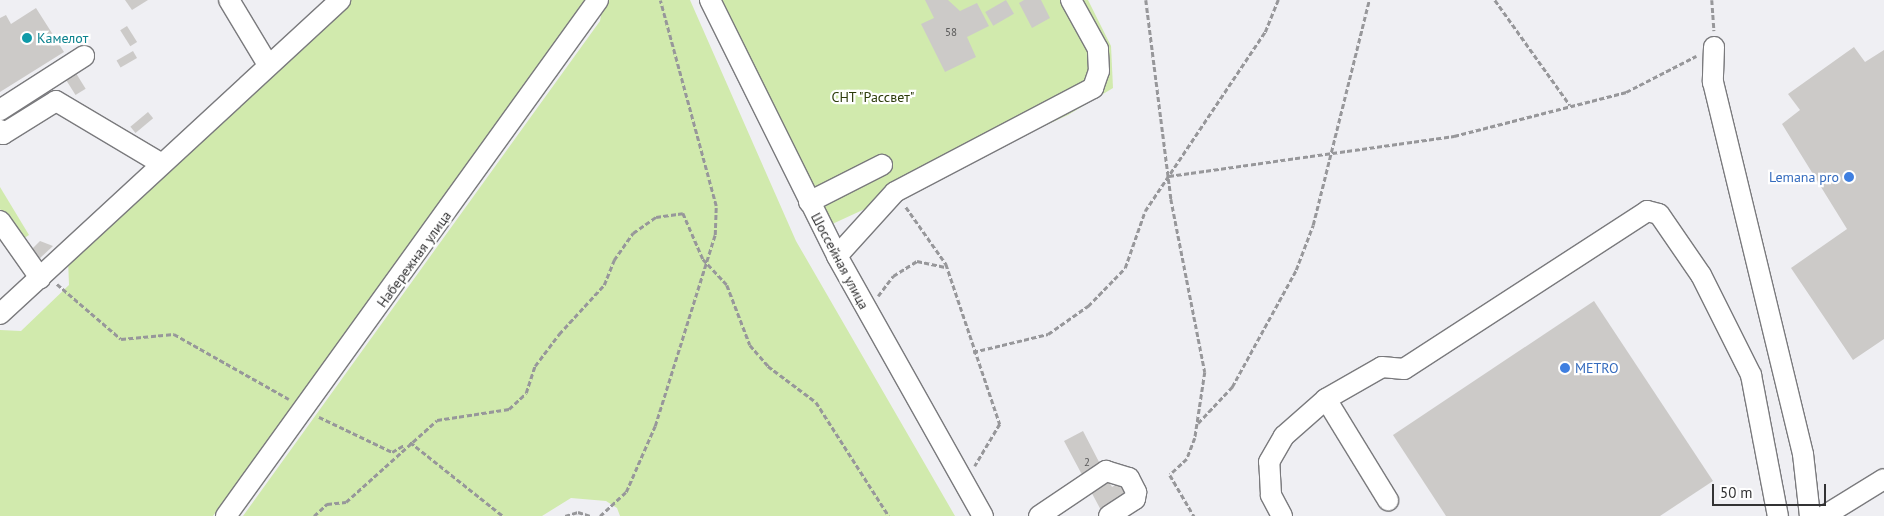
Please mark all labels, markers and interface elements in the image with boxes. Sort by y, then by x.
house number: 58 [945,25,957,39]
place label: Камелот [37,30,88,46]
marker: Камелот [21,32,33,44]
park label: СНТ "Рассвет" [831,89,915,105]
place label: Lemana pro [1769,169,1839,185]
marker: Lemana pro [1843,171,1855,183]
street label: Набережная улица [373,207,455,311]
street label: Шоссейная улица [807,210,873,312]
place label: METRO [1575,360,1619,376]
marker: METRO [1559,362,1571,374]
house number: 2 [1084,455,1090,469]
scale bar [1714,474,1828,506]
text: 50 m [1720,483,1753,502]

